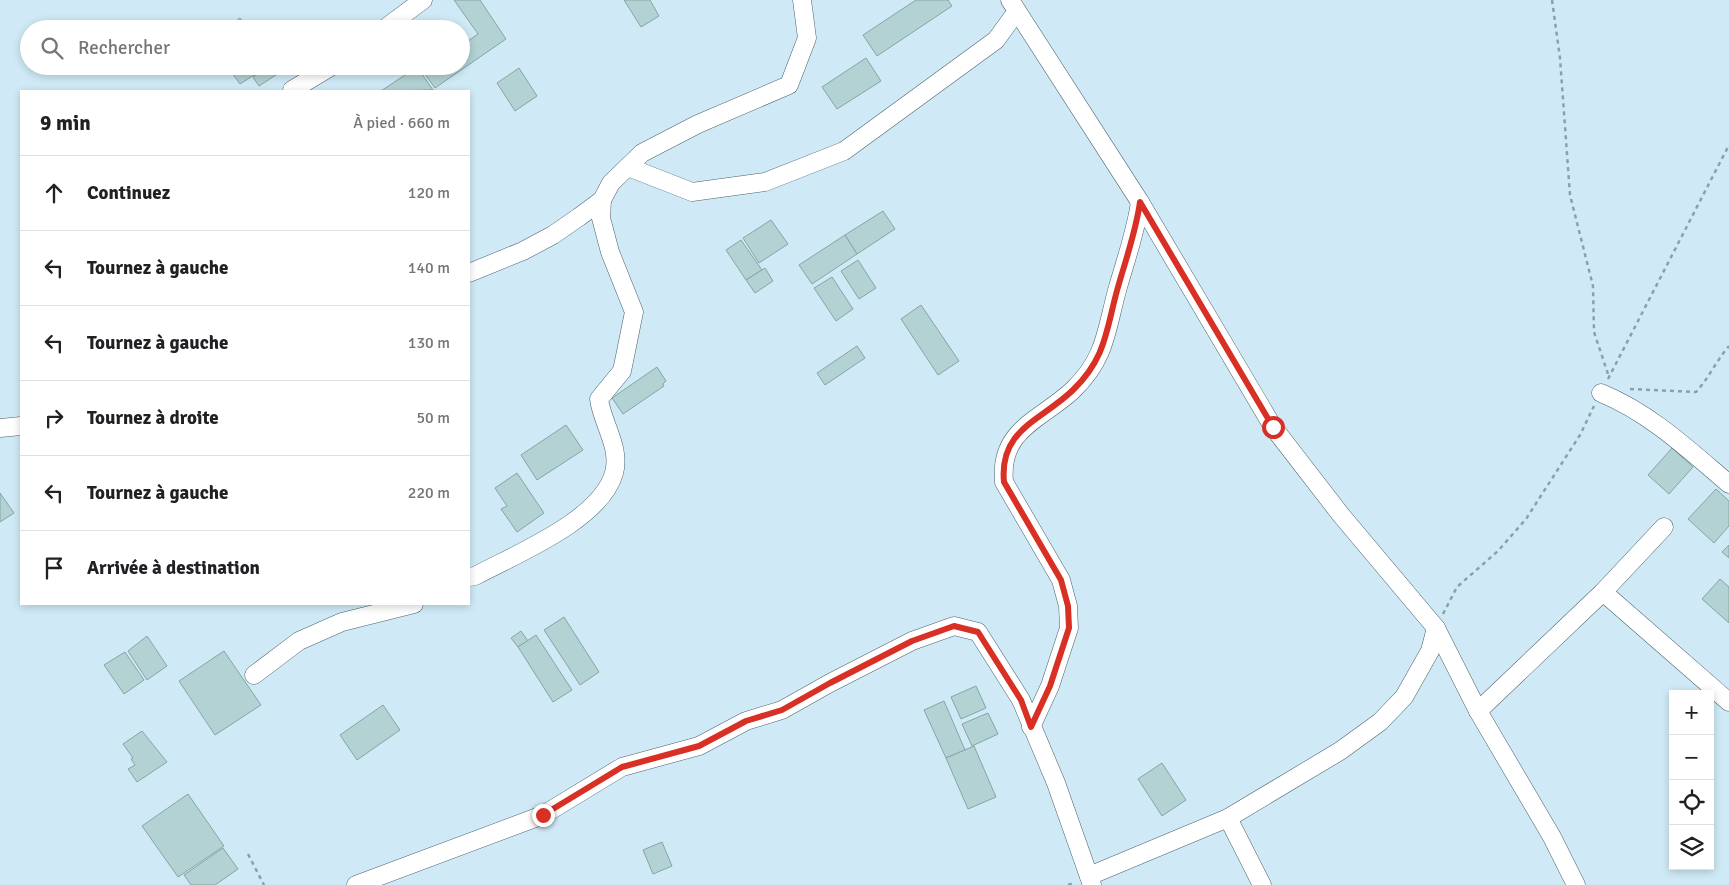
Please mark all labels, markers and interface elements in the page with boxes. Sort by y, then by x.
search box [20,20,470,75]
icon: search [38,34,66,62]
text: Rechercher [78,36,170,60]
text: 9 min [40,110,91,136]
text: À pied · 660 m [353,113,450,133]
icon: ahead [40,179,68,207]
text: Continuez [87,181,170,205]
text: 120 m [408,183,450,203]
icon: left [40,254,68,282]
text: Tournez à gauche [87,256,228,280]
text: 140 m [408,258,450,278]
icon: left [40,329,68,357]
text: Tournez à gauche [87,331,228,355]
text: 130 m [408,333,450,353]
icon: right [40,404,68,432]
text: Tournez à droite [87,406,219,430]
text: 50 m [416,408,450,428]
route start [1262,416,1285,439]
icon: left [40,479,68,507]
text: Tournez à gauche [87,481,228,505]
text: 220 m [408,483,450,503]
icon: arrive [40,554,68,582]
text: Arrivée à destination [87,556,260,580]
map controls [1669,690,1714,870]
button: + [1669,690,1714,735]
button: − [1669,735,1714,780]
button: locate [1669,780,1714,825]
route end [532,804,555,827]
button: layers [1669,825,1714,870]

